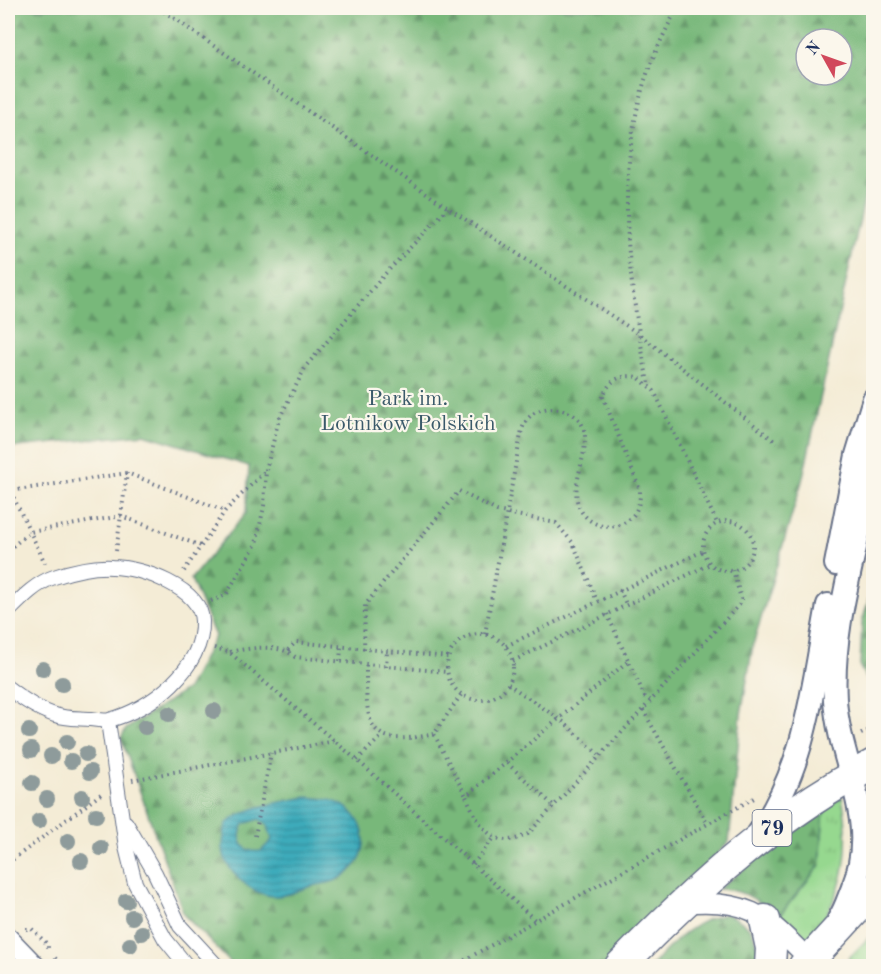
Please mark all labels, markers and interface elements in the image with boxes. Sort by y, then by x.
north arrow [794,27,854,87]
text: N [804,38,825,58]
park label: Park im. Lotnikow Polskich [320,388,496,435]
road number: 79 [752,810,792,846]

